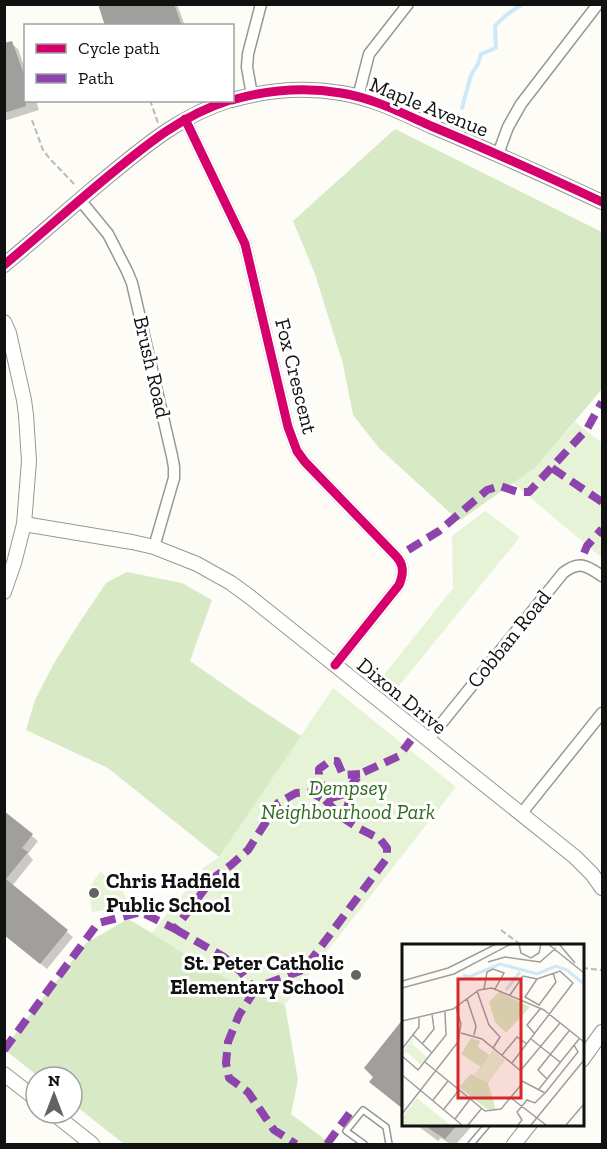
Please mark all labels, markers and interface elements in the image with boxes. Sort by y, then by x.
legend [24,24,234,102]
text: Cycle path [78,37,160,59]
text: Path [78,67,114,89]
street label: Maple Avenue [366,71,492,142]
street label: Brush Road [129,313,176,421]
street label: Fox Crescent [270,316,323,436]
street label: Cobban Road [461,584,556,693]
street label: Dixon Drive [352,652,452,739]
park label: Dempsey Neighbourhood Park [261,775,435,824]
place label: Chris Hadfield Public School [106,868,240,917]
marker: Chris Hadfield Public School [87,886,101,900]
inset map [402,944,583,1125]
place label: St. Peter Catholic Elementary School [170,950,344,999]
marker: St. Peter Catholic Elementary School [349,968,363,982]
north arrow [24,1065,84,1125]
text: N [48,1071,60,1090]

